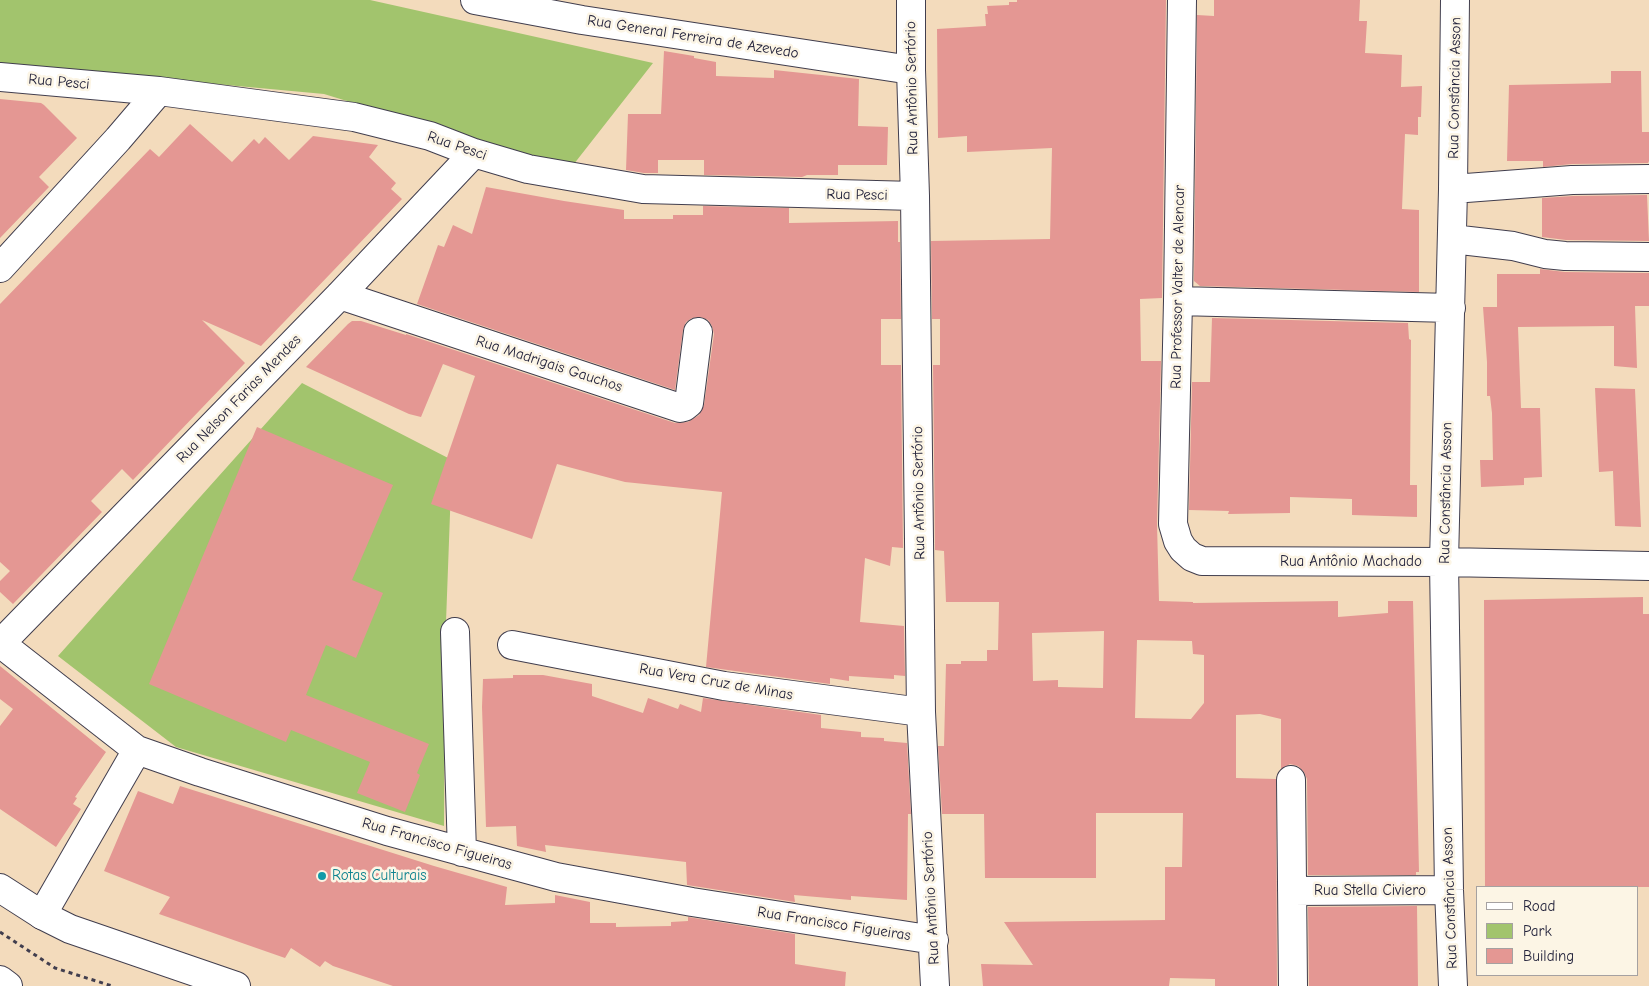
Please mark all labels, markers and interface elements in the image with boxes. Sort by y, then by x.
street label: Rua General Ferreira de Azevedo [586,11,800,63]
street label: Rua Constância Asson [1445,17,1465,159]
street label: Rua Antônio Sertório [902,21,922,155]
street label: Rua Pesci [28,70,90,94]
street label: Rua Pesci [425,127,489,165]
street label: Rua Pesci [826,185,888,205]
street label: Rua Professor Valter de Alencar [1167,185,1189,389]
street label: Rua Nelson Farias Mendes [173,331,305,467]
street label: Rua Madrigais Gauchos [474,332,624,396]
street label: Rua Constância Asson [1436,422,1456,564]
street label: Rua Antônio Sertório [909,426,929,560]
street label: Rua Antônio Machado [1280,553,1422,571]
street label: Rua Vera Cruz de Minas [638,660,794,704]
street label: Rua Francisco Figueiras [360,814,514,874]
street label: Rua Constância Asson [1439,827,1461,969]
street label: Rua Antônio Sertório [919,831,943,965]
place label: Rotas Culturais [332,867,427,885]
marker: Rotas Culturais [316,870,328,882]
street label: Rua Stella Civiero [1314,882,1426,900]
legend [1476,886,1639,976]
text: Road [1523,897,1555,915]
street label: Rua Francisco Figueiras [756,903,912,945]
text: Park [1523,922,1552,940]
text: Building [1523,947,1574,965]

